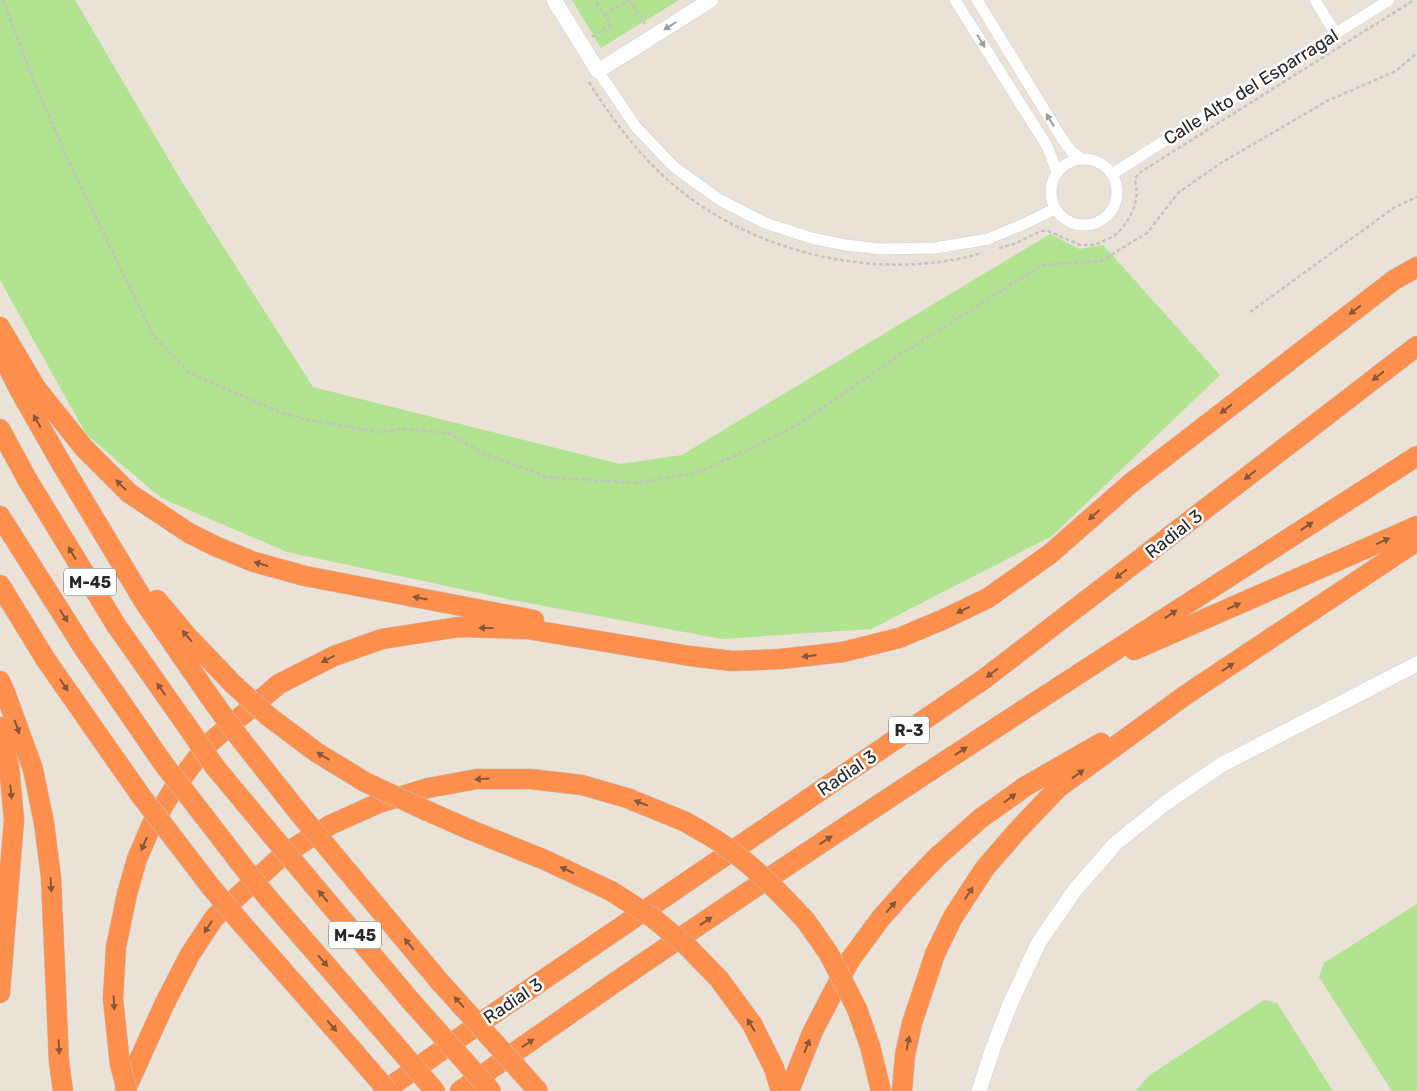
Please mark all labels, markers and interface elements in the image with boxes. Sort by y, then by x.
one-way arrow [663,21,676,30]
street label: Calle Alto del Esparragal [1160,24,1342,150]
one-way arrow [976,35,986,48]
one-way arrow [1046,113,1055,126]
one-way arrow [1348,305,1362,315]
one-way arrow [1371,371,1385,381]
one-way arrow [1219,404,1233,414]
one-way arrow [33,413,41,428]
one-way arrow [1244,470,1257,481]
one-way arrow [115,479,127,491]
street label: Radial 3 [1141,505,1207,563]
one-way arrow [1089,509,1101,521]
one-way arrow [1301,522,1314,531]
one-way arrow [1376,536,1390,544]
one-way arrow [68,546,77,559]
one-way arrow [253,559,268,567]
road number: M-45 [64,568,116,596]
one-way arrow [1115,569,1128,580]
one-way arrow [412,594,427,602]
one-way arrow [1227,602,1241,610]
one-way arrow [956,606,970,614]
one-way arrow [59,610,69,623]
one-way arrow [1164,610,1177,619]
one-way arrow [477,624,493,632]
one-way arrow [181,630,193,642]
one-way arrow [800,652,816,660]
one-way arrow [320,655,335,663]
one-way arrow [1221,662,1234,671]
one-way arrow [985,668,999,678]
one-way arrow [59,678,69,692]
one-way arrow [156,682,166,696]
road number: R-3 [889,716,929,744]
one-way arrow [14,719,21,734]
street label: Radial 3 [813,745,881,801]
one-way arrow [955,746,968,756]
one-way arrow [317,752,330,761]
one-way arrow [1071,769,1085,779]
one-way arrow [473,776,489,784]
one-way arrow [8,784,16,800]
one-way arrow [1003,793,1017,803]
one-way arrow [633,799,648,807]
one-way arrow [819,835,832,845]
one-way arrow [139,837,147,851]
one-way arrow [560,866,574,874]
one-way arrow [48,877,56,893]
one-way arrow [964,886,973,900]
one-way arrow [317,890,328,903]
one-way arrow [885,901,896,914]
one-way arrow [699,916,712,926]
one-way arrow [203,921,213,934]
road number: M-45 [329,922,381,948]
one-way arrow [404,938,415,951]
one-way arrow [317,955,329,967]
street label: Radial 3 [479,973,547,1029]
one-way arrow [111,995,119,1011]
one-way arrow [453,996,464,1009]
one-way arrow [747,1018,756,1031]
one-way arrow [326,1020,337,1033]
one-way arrow [904,1035,912,1050]
one-way arrow [522,1038,535,1048]
one-way arrow [804,1039,812,1053]
one-way arrow [55,1040,63,1056]

